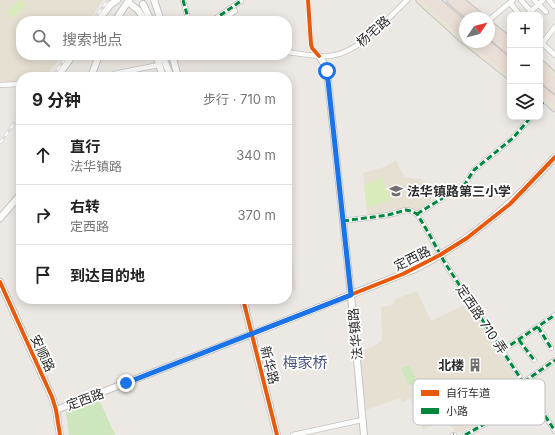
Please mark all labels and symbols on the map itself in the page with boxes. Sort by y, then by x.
street label: 杨宅路 [353,12,393,50]
north arrow [459,12,495,48]
route start [318,62,336,80]
school or university icon: 法华镇路第三小学 [388,183,404,199]
place label: 法华镇路第三小学 [407,183,511,199]
street label: 定西路 [391,242,433,274]
street label: 定西路 710 弄 [453,281,511,357]
street label: 法华镇路 [345,307,365,361]
street label: 安顺路 [28,332,58,374]
street label: 新华路 [258,344,282,386]
district label: 梅家桥 [282,353,328,372]
place label: 北楼 [438,357,464,373]
building icon: 北楼 [467,357,483,373]
route end [117,374,135,392]
legend [413,379,545,425]
street label: 定西路 [64,385,106,413]
text: 自行车道 [446,386,490,400]
text: 小路 [446,404,468,418]

